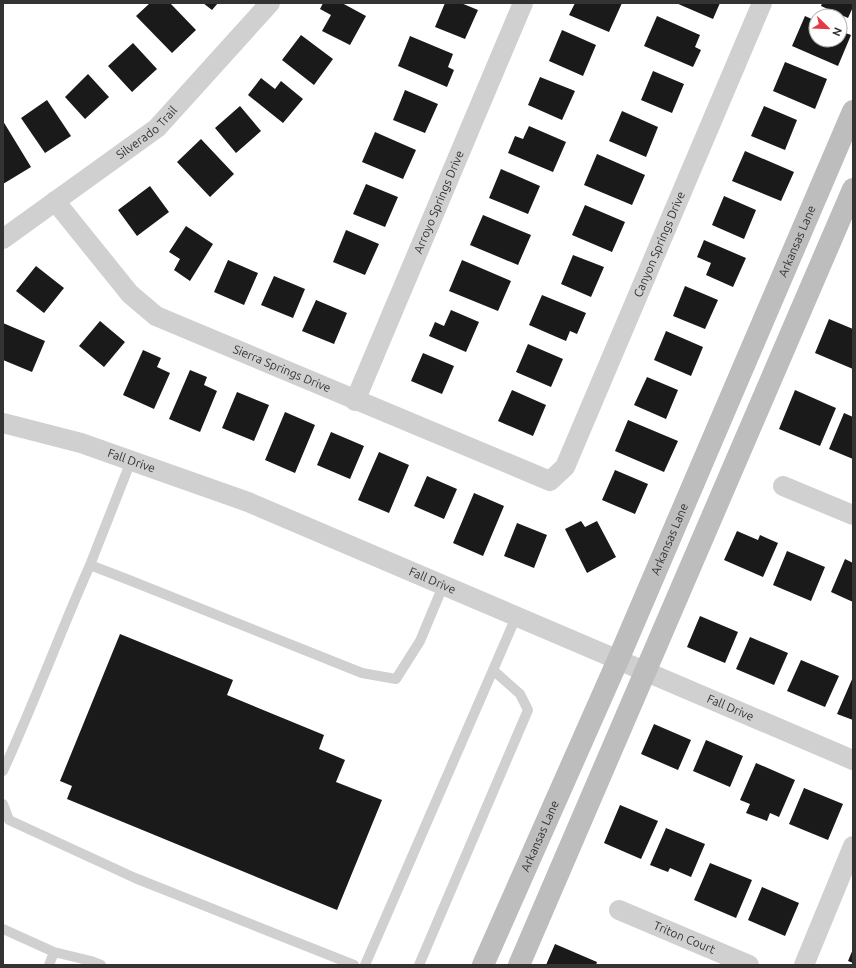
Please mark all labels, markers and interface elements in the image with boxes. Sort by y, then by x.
north arrow [808,8,848,48]
text: N [830,26,844,38]
street label: Silverado Trail [114,103,179,161]
street label: Arroyo Springs Drive [411,148,466,255]
street label: Canyon Springs Drive [631,189,687,299]
street label: Arkansas Lane [776,203,818,279]
street label: Sierra Springs Drive [231,342,333,394]
street label: Fall Drive [106,446,157,475]
street label: Arkansas Lane [648,501,690,577]
street label: Fall Drive [407,564,458,596]
street label: Fall Drive [705,692,756,723]
street label: Arkansas Lane [518,798,561,874]
street label: Triton Court [652,918,718,956]

